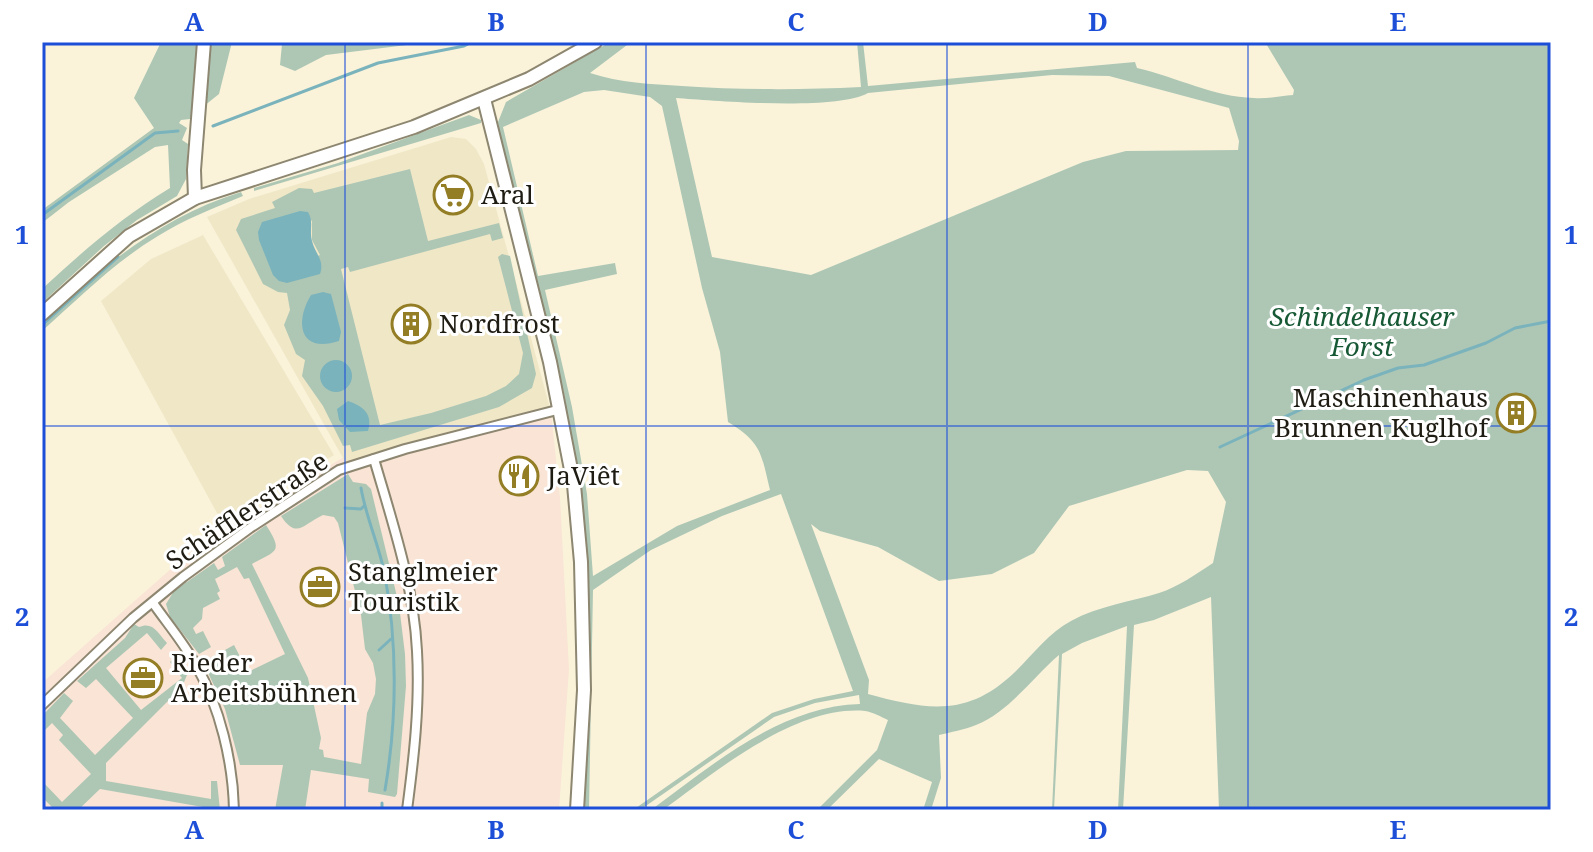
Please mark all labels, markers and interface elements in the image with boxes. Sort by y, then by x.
text: A [184,3,204,39]
text: B [487,3,505,39]
text: C [787,3,805,39]
text: D [1088,3,1108,39]
text: E [1390,3,1407,39]
supermarket icon: Aral [432,174,474,216]
place label: Aral [481,176,534,212]
text: 1 [15,216,29,252]
text: 1 [1564,216,1578,252]
park label: Schindelhauser Forst [1270,298,1455,364]
building icon: Nordfrost [390,303,432,345]
place label: Nordfrost [439,305,560,341]
place label: Maschinenhaus Brunnen Kuglhof [1274,379,1490,445]
building icon: Maschinenhaus Brunnen Kuglhof [1495,392,1537,434]
street label: Schäfflerstraße [158,443,335,578]
restaurant icon: JaViêt [498,455,540,497]
place label: JaViêt [546,457,620,493]
place label: Stanglmeier Touristik [348,553,498,619]
office icon: Stanglmeier Touristik [299,566,341,608]
text: 2 [15,598,29,634]
text: 2 [1564,598,1578,634]
place label: Rieder Arbeitsbühnen [171,644,357,710]
office icon: Rieder Arbeitsbühnen [122,657,164,699]
text: A [184,811,204,847]
text: B [487,811,505,847]
text: C [787,811,805,847]
text: D [1088,811,1108,847]
text: E [1390,811,1407,847]

